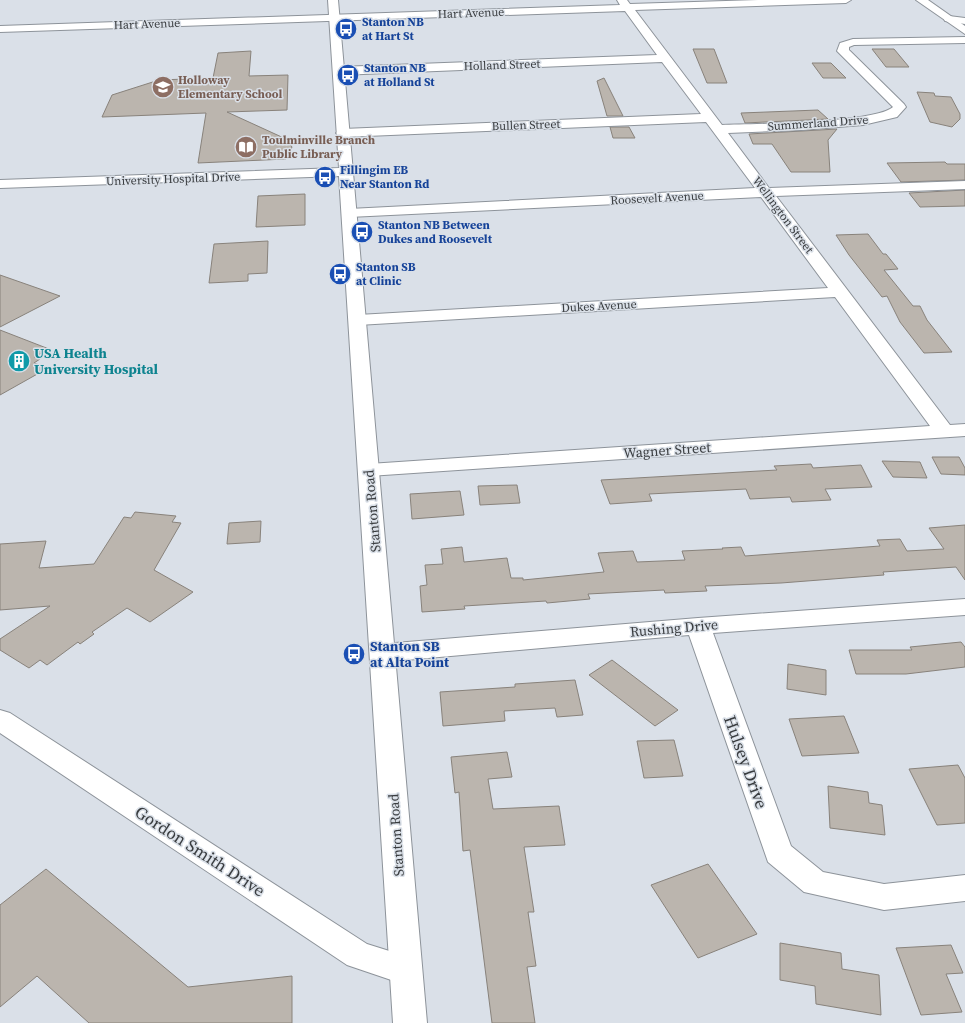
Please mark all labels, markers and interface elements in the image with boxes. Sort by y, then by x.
street label: Hart Avenue [437,4,505,22]
place label: Stanton NB at Hart St [362,14,424,44]
street label: Hart Avenue [113,15,181,33]
bus stop icon: Stanton NB at Hart St [333,16,359,42]
street label: Holland Street [463,56,541,74]
place label: Stanton NB at Holland St [364,60,435,90]
bus stop icon: Stanton NB at Holland St [335,62,361,88]
place label: Holloway Elementary School [178,72,283,102]
school or university icon: Holloway Elementary School [150,74,176,100]
street label: Summerland Drive [767,111,869,135]
street label: Bullen Street [491,116,561,134]
place label: Toulminville Branch Public Library [262,132,376,162]
library icon: Toulminville Branch Public Library [233,134,259,160]
place label: Fillingim EB Near Stanton Rd [340,162,429,192]
bus stop icon: Fillingim EB Near Stanton Rd [312,164,338,190]
street label: University Hospital Drive [106,169,240,189]
street label: Wellington Street [749,173,817,257]
street label: Roosevelt Avenue [610,188,704,208]
place label: Stanton NB Between Dukes and Roosevelt [378,217,493,247]
bus stop icon: Stanton NB Between Dukes and Roosevelt [349,219,375,245]
place label: Stanton SB at Clinic [356,259,416,289]
bus stop icon: Stanton SB at Clinic [327,261,353,287]
street label: Dukes Avenue [561,296,637,316]
place label: USA Health University Hospital [34,343,159,379]
building icon: USA Health University Hospital [6,348,32,374]
street label: Wagner Street [623,437,712,463]
street label: Stanton Road [358,469,386,553]
street label: Rushing Drive [629,614,719,642]
place label: Stanton SB at Alta Point [370,636,450,672]
bus stop icon: Stanton SB at Alta Point [341,641,367,667]
street label: Hulsey Drive [718,712,774,812]
street label: Stanton Road [383,793,409,877]
street label: Gordon Smith Drive [130,800,270,902]

